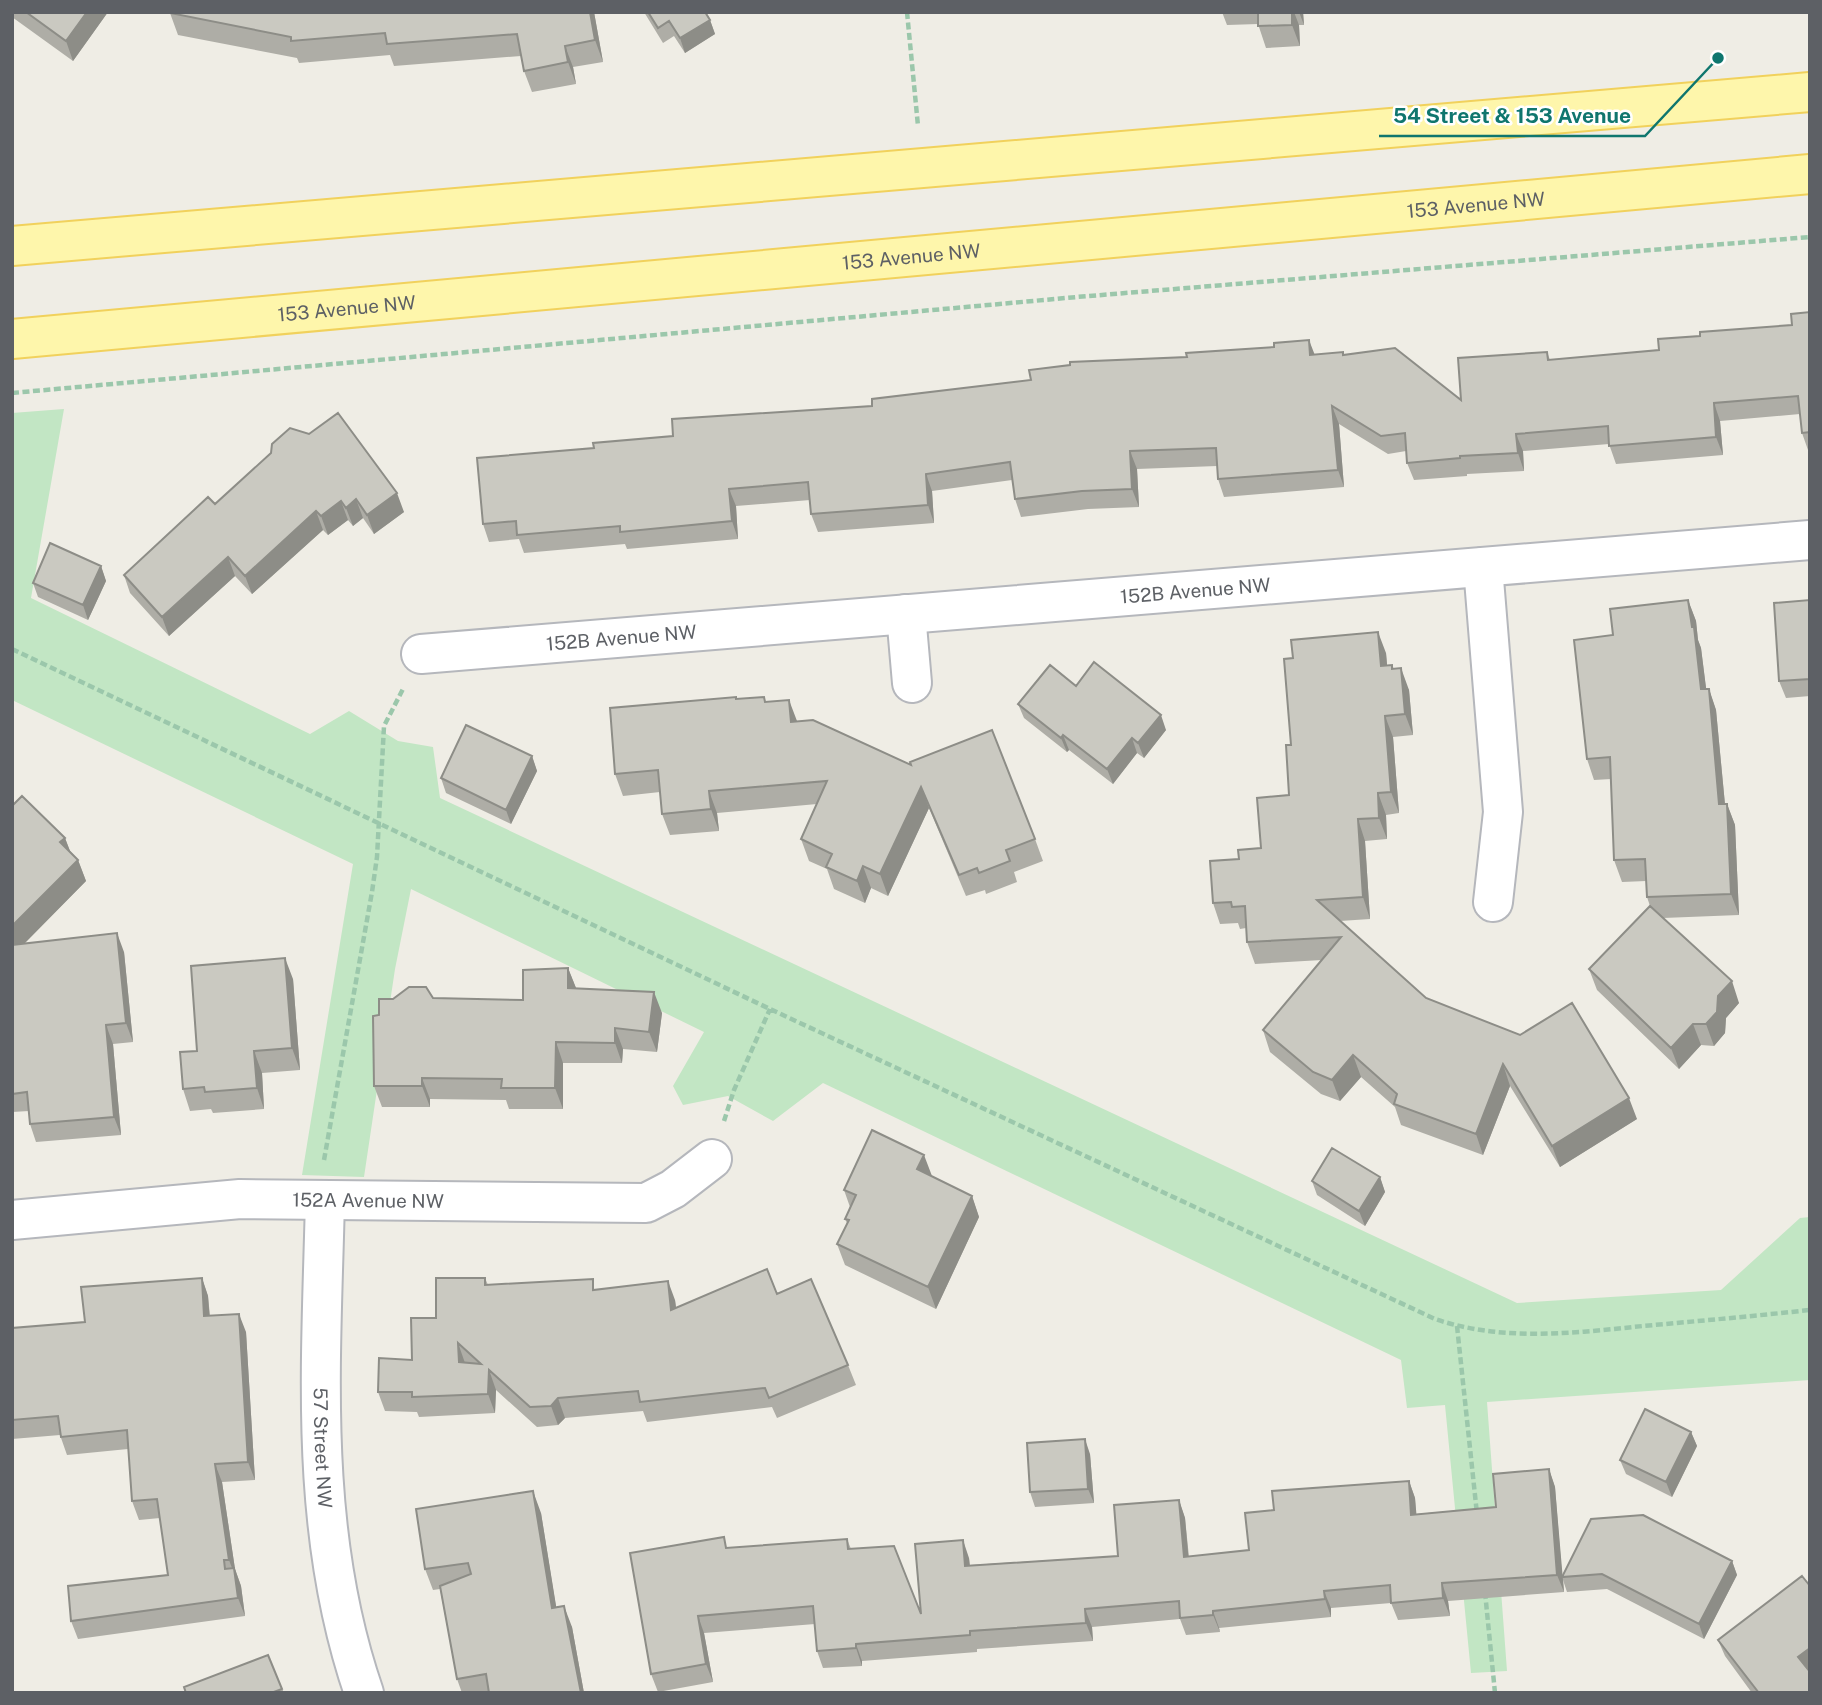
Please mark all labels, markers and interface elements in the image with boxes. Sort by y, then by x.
callout: 54 Street & 153 Avenue [1379,94,1645,136]
text: 54 Street & 153 Avenue [1393,103,1631,128]
street label: 153 Avenue NW [1406,187,1546,222]
street label: 153 Avenue NW [841,239,981,274]
street label: 153 Avenue NW [276,291,417,326]
street label: 152B Avenue NW [1119,573,1271,608]
street label: 152B Avenue NW [545,620,697,655]
street label: 152A Avenue NW [292,1189,444,1212]
street label: 57 Street NW [310,1387,337,1509]

